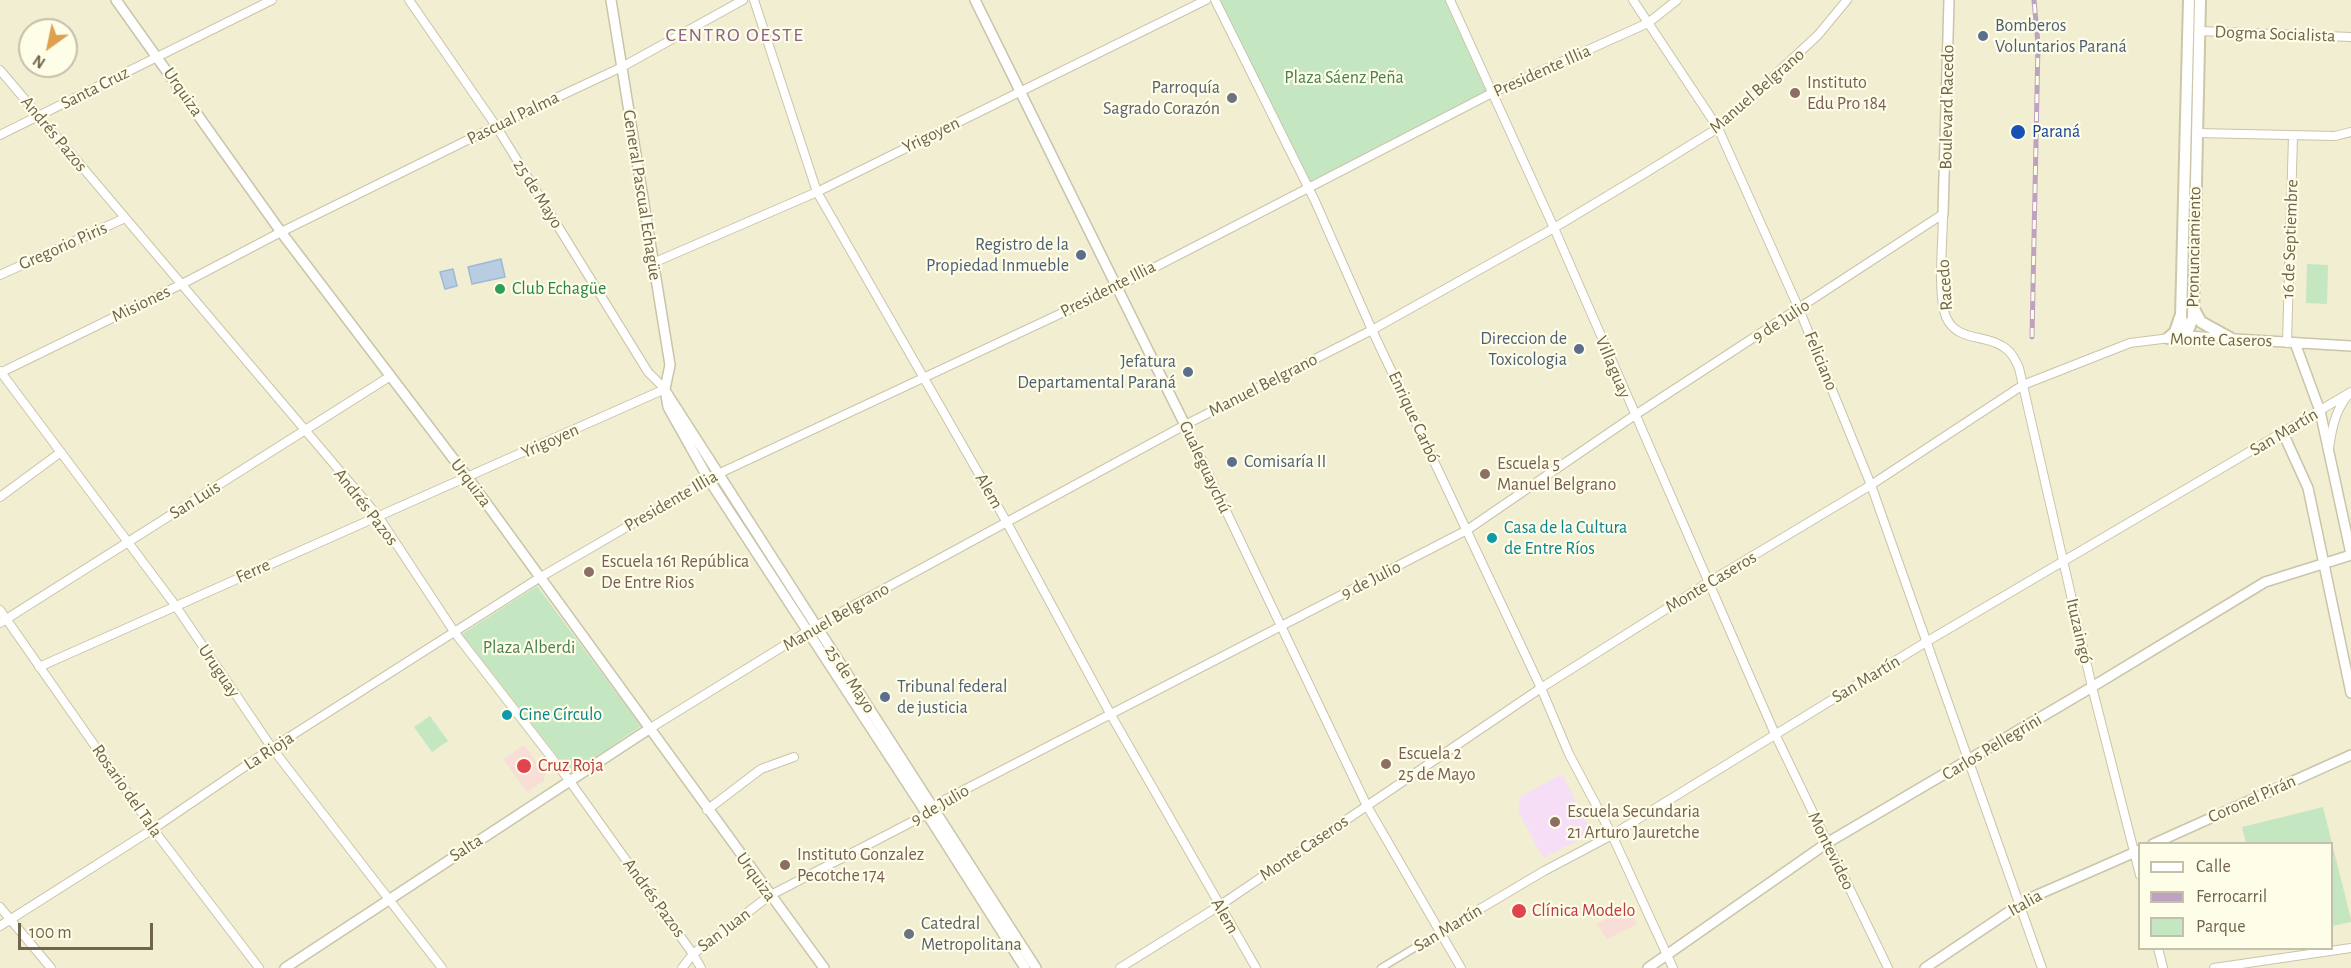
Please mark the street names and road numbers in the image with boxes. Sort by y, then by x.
street label: Dogma Socialista [2214,21,2336,47]
street label: Presidente Illia [1490,40,1594,102]
street label: Manuel Belgrano [1705,44,1809,138]
street label: Boulevard Racedo [1935,44,1959,170]
street label: Santa Cruz [57,62,133,114]
street label: Urquiza [158,63,208,121]
street label: Pascual Palma [463,86,563,150]
street label: Andrés Pazos [16,92,92,176]
street label: General Pascual Echagüe [618,108,666,282]
street label: Yrigoyen [899,112,963,158]
street label: 25 de Mayo [508,155,568,233]
street label: 16 de Septiembre [2277,179,2303,299]
street label: Pronunciamiento [2182,186,2206,308]
street label: Gregorio Piris [16,217,110,275]
street label: Presidente Illia [1057,256,1159,322]
street label: Racedo [1932,259,1958,311]
street label: Misiones [108,281,174,327]
street label: 9 de Julio [1748,294,1814,348]
street label: Feliciano [1799,328,1843,394]
street label: Monte Caseros [2170,328,2272,352]
street label: Villaguay [1590,333,1636,401]
street label: Manuel Belgrano [1205,348,1321,422]
street label: Enrique Carbó [1383,368,1445,466]
street label: San Martín [2246,403,2322,461]
street label: Gualeguaychú [1174,417,1236,517]
street label: Yrigoyen [518,419,582,463]
street label: Urquiza [446,454,496,512]
street label: Andrés Pazos [329,464,403,550]
street label: Presidente Illia [620,466,722,536]
street label: Alem [970,469,1008,513]
street label: San Luis [165,476,225,524]
street label: Monte Caseros [1662,546,1760,618]
street label: Ferre [232,554,274,588]
street label: 9 de Julio [1337,556,1405,604]
street label: Manuel Belgrano [779,578,893,656]
street label: Ituzaingó [2061,596,2097,666]
street label: Uruguay [193,640,245,702]
street label: 25 de Mayo [820,641,880,717]
street label: San Martín [1828,650,1904,708]
street label: Carlos Pellegrini [1938,709,2046,785]
street label: La Rioja [240,727,298,775]
street label: Rosario del Tala [87,740,167,842]
street label: Coronel Pirán [2205,770,2299,828]
street label: 9 de Julio [907,780,973,830]
street label: Montevideo [1803,809,1859,893]
street label: Monte Caseros [1255,810,1353,886]
street label: Salta [445,829,487,867]
street label: Urquiza [731,848,781,906]
street label: Andrés Pazos [618,854,690,942]
street label: Italia [2004,885,2046,921]
street label: Alem [1206,894,1244,938]
street label: San Martín [1410,899,1486,957]
street label: San Juan [693,903,755,957]

